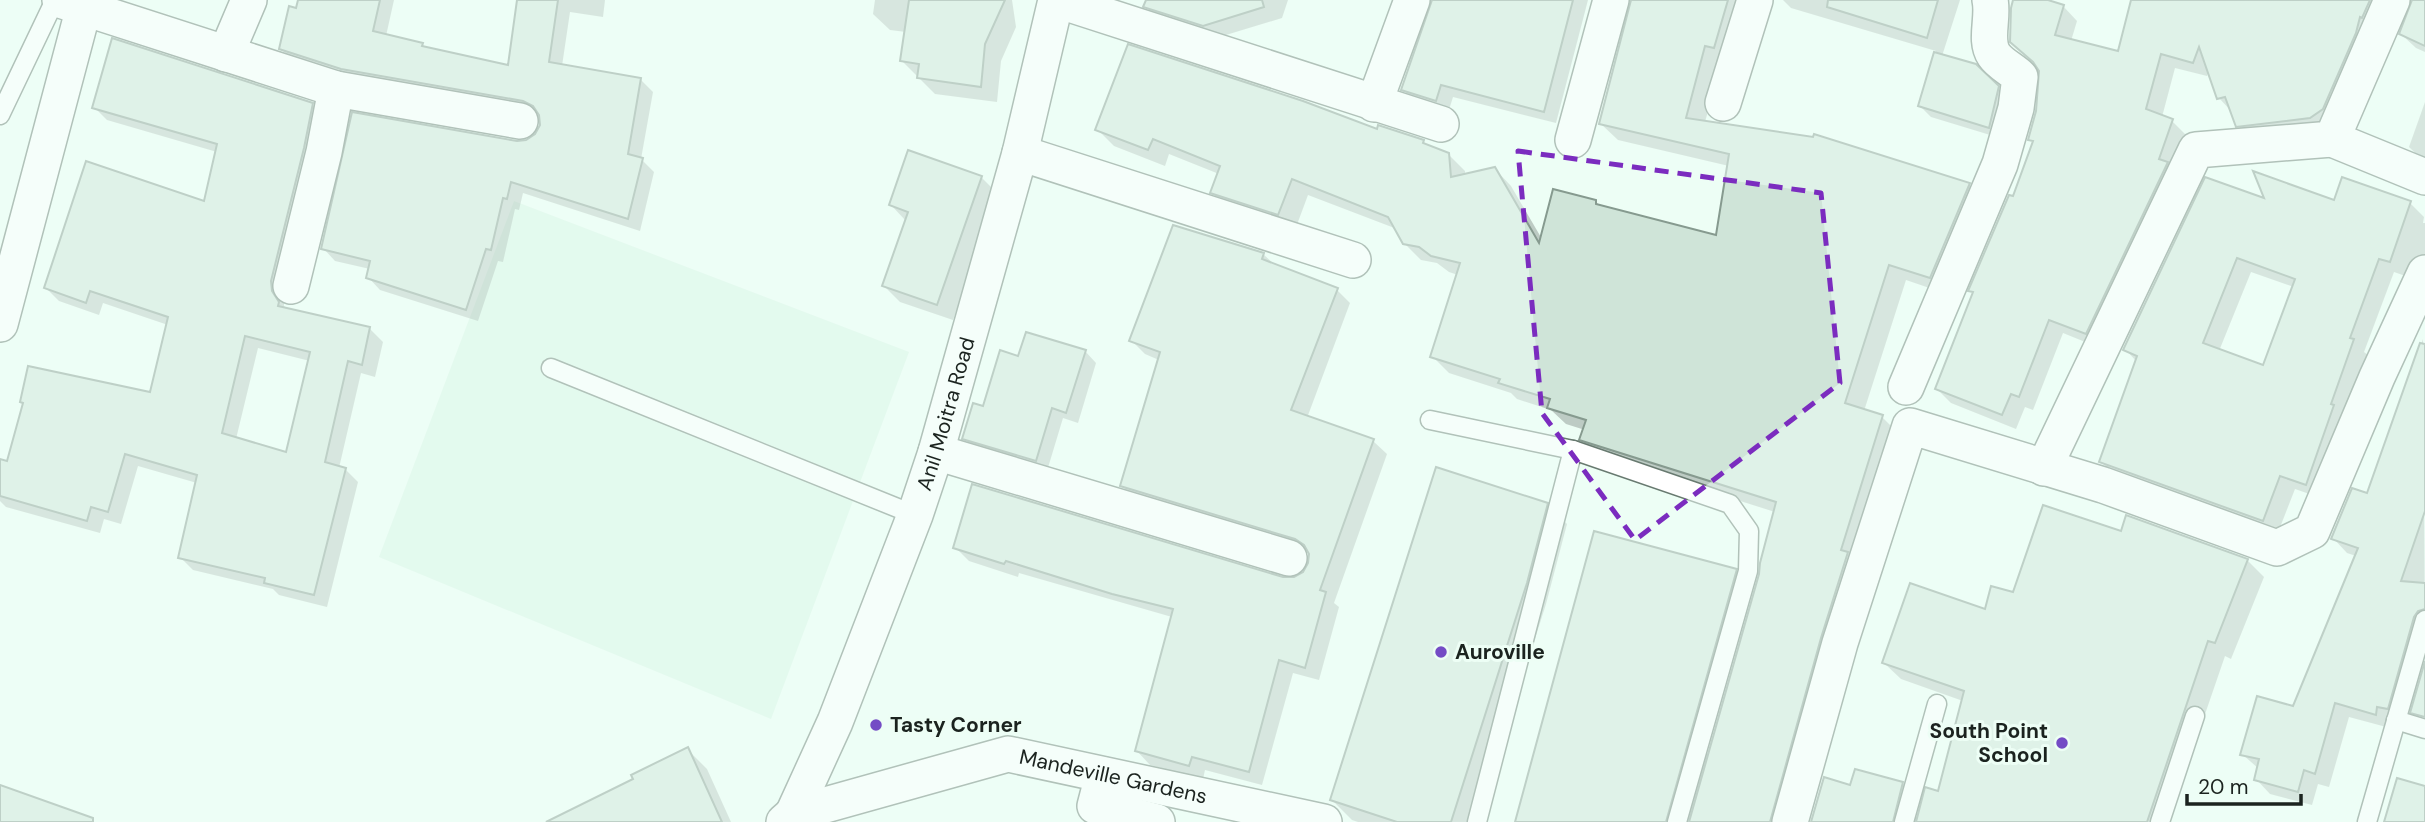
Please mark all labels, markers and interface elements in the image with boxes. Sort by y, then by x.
street label: Anil Moitra Road [910,334,982,494]
place label: Auroville [1455,638,1545,666]
marker: Auroville [1433,644,1449,660]
place label: Tasty Corner [890,711,1022,739]
marker: Tasty Corner [868,717,884,733]
place label: South Point School [1930,717,2048,769]
marker: South Point School [2054,735,2070,751]
street label: Mandeville Gardens [1017,743,1210,810]
scale bar [2187,762,2301,806]
text: 20 m [2198,773,2249,801]

